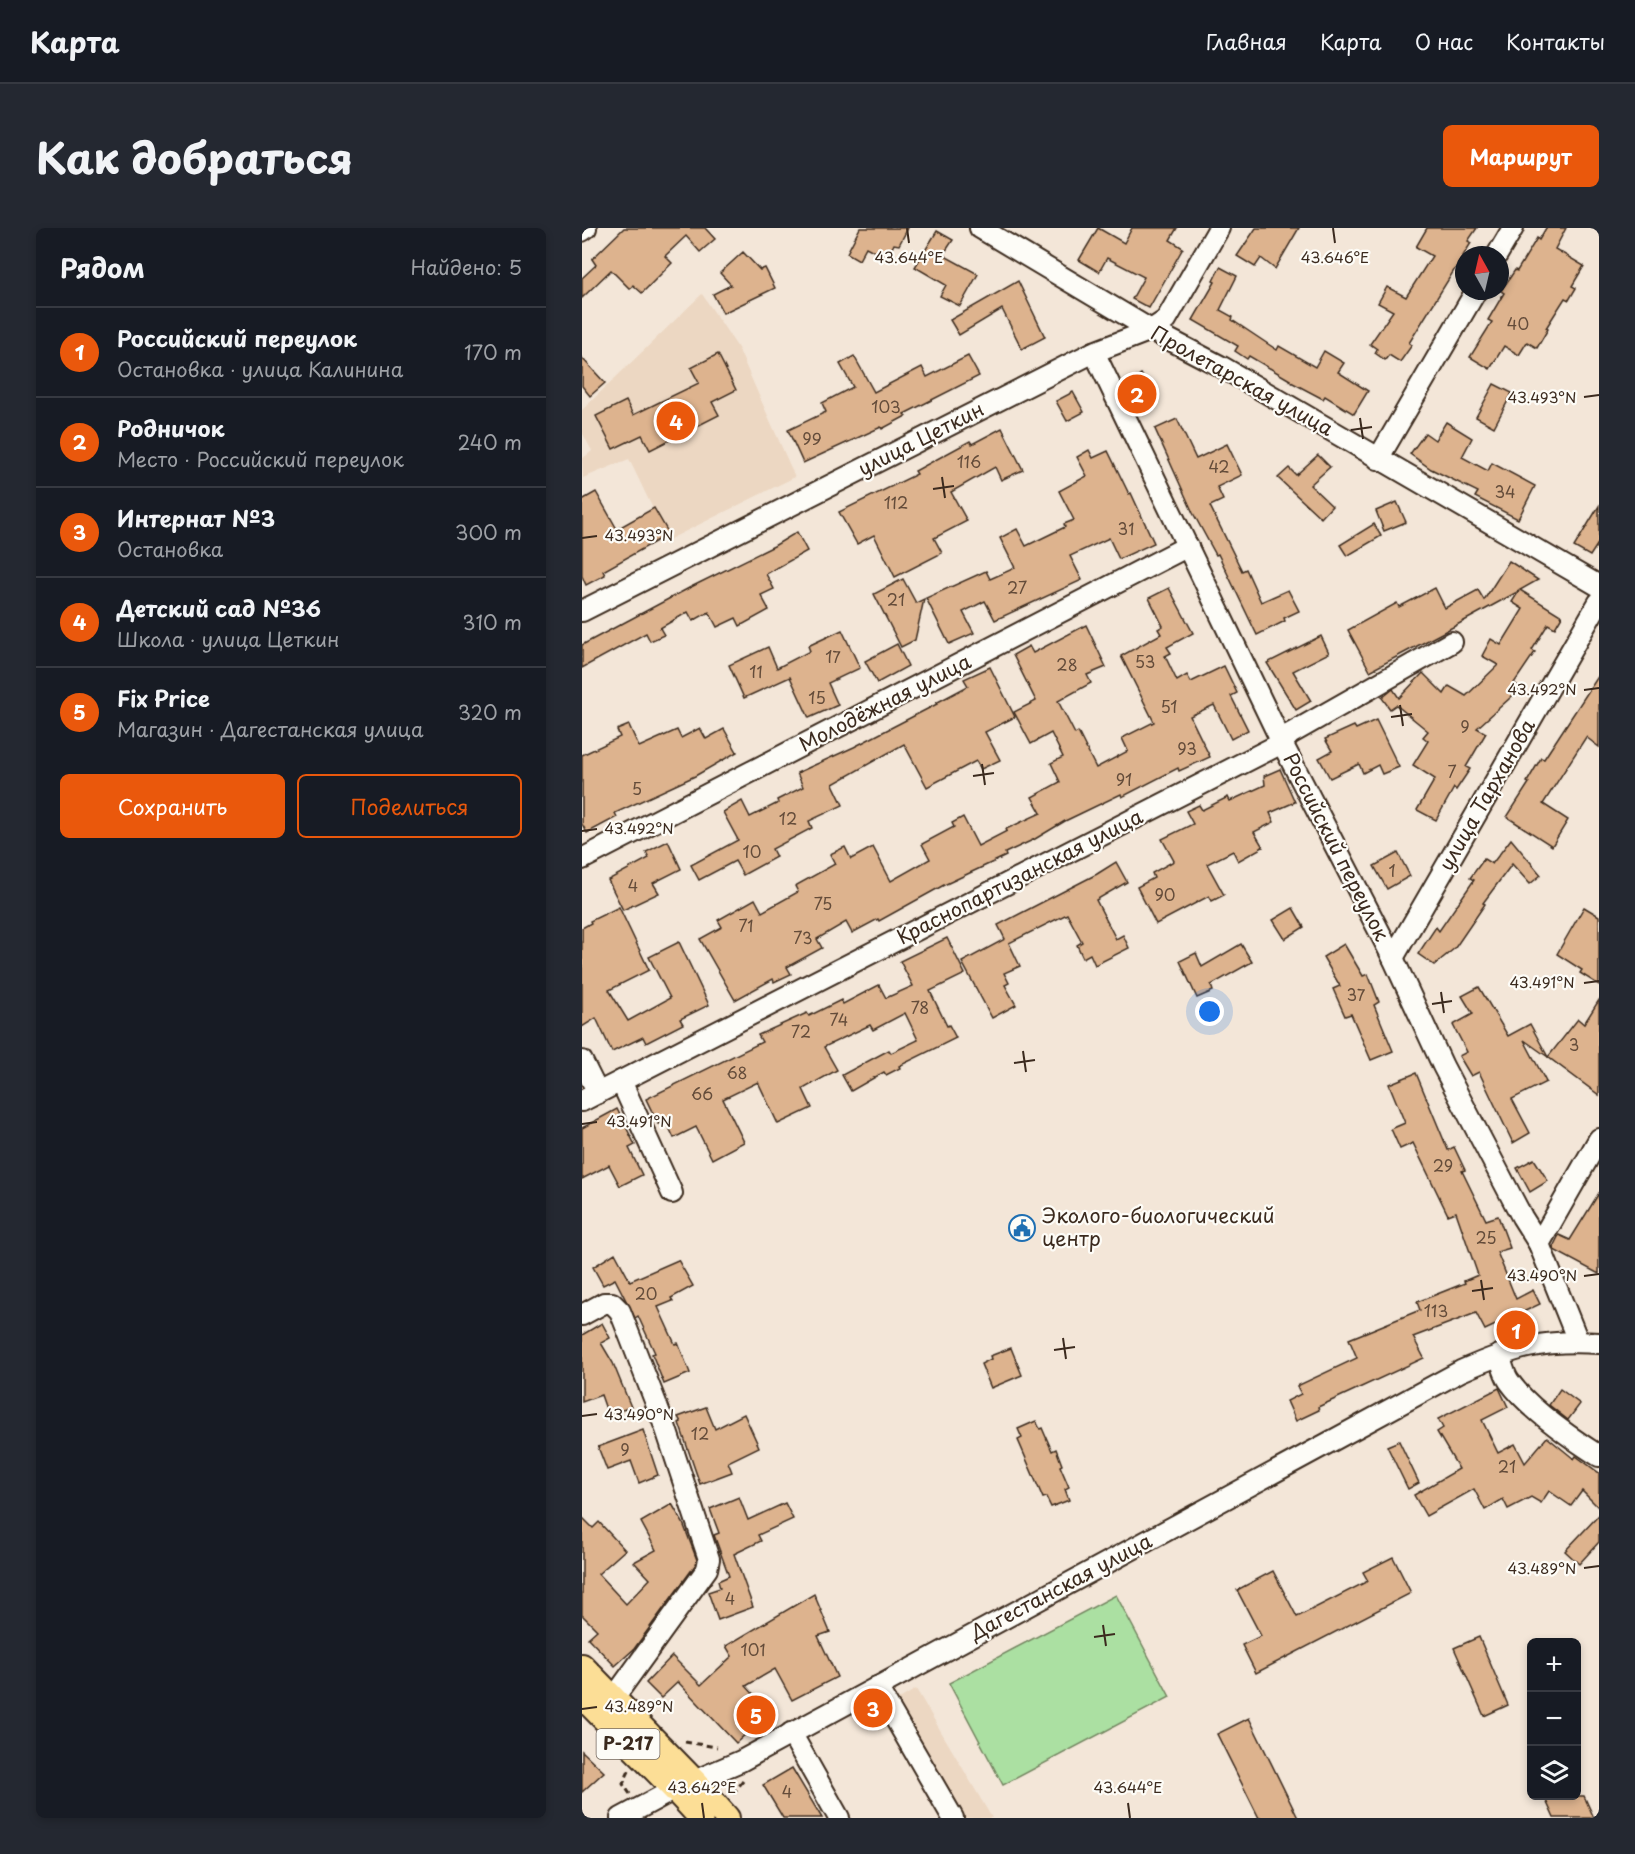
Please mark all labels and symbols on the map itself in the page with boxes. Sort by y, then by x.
text: 43.644°E [875,245,943,268]
text: 43.646°E [1301,245,1369,268]
north arrow [1455,246,1509,300]
house number: 40 [1507,311,1529,335]
street label: Пролетарская улица [1146,317,1339,443]
pin: 2 [1118,372,1156,416]
text: 43.493°N [1508,385,1576,408]
street label: улица Цеткин [852,393,989,483]
house number: 103 [871,394,901,418]
pin: 4 [656,398,695,444]
house number: 99 [802,426,822,450]
house number: 116 [957,449,981,473]
house number: 42 [1208,454,1230,478]
house number: 34 [1494,479,1516,503]
house number: 112 [884,490,908,514]
house number: 31 [1118,516,1134,540]
text: 43.493°N [605,523,673,546]
house number: 27 [1007,575,1027,599]
house number: 21 [887,587,905,611]
house number: 17 [825,644,841,668]
street label: Молодёжная улица [793,646,976,759]
house number: 53 [1135,649,1155,673]
house number: 28 [1056,652,1078,676]
house number: 11 [749,659,763,683]
text: 43.492°N [1507,677,1577,700]
house number: 15 [808,685,826,709]
house number: 51 [1160,694,1178,718]
street label: улица Тарханова [1430,713,1542,876]
house number: 9 [1460,714,1470,738]
house number: 93 [1177,736,1197,760]
street label: Российский переулок [1276,747,1397,946]
house number: 7 [1447,759,1457,783]
house number: 91 [1116,767,1132,791]
house number: 5 [632,776,642,800]
street label: Краснопартизанская улица [891,801,1148,951]
house number: 12 [779,806,797,830]
text: 43.492°N [604,816,674,839]
house number: 10 [743,839,761,863]
house number: 1 [1388,858,1396,882]
house number: 4 [628,873,638,897]
house number: 90 [1154,882,1176,906]
house number: 75 [814,891,832,915]
house number: 71 [739,913,754,937]
house number: 73 [793,925,813,949]
text: 43.491°N [1509,970,1575,993]
house number: 37 [1347,982,1366,1006]
house number: 78 [911,995,929,1019]
your location [1195,997,1224,1026]
house number: 74 [830,1007,848,1031]
house number: 72 [791,1019,811,1043]
house number: 3 [1569,1032,1579,1056]
house number: 68 [726,1060,748,1084]
house number: 66 [691,1081,713,1105]
text: 43.491°N [606,1109,672,1132]
house number: 29 [1433,1153,1453,1177]
place label: Эколого-биологический центр [1042,1200,1275,1253]
public building icon: Эколого-биологический центр [1007,1213,1037,1243]
house number: 25 [1475,1225,1497,1249]
text: 43.490°N [1507,1263,1577,1286]
house number: 20 [635,1281,657,1305]
house number: 113 [1424,1298,1448,1322]
pin: 1 [1496,1308,1536,1352]
text: 43.490°N [604,1402,674,1425]
house number: 12 [691,1421,709,1445]
house number: 9 [620,1437,630,1461]
house number: 21 [1498,1454,1516,1478]
street label: Дагестанская улица [963,1525,1157,1647]
text: 43.489°N [1508,1556,1576,1579]
house number: 4 [725,1586,735,1610]
house number: 101 [741,1637,765,1661]
pin: 3 [854,1686,892,1730]
pin: 5 [736,1692,776,1738]
text: 43.489°N [605,1694,673,1717]
road number: Р-217 [597,1729,660,1759]
text: 43.642°E [668,1775,737,1798]
text: 43.644°E [1094,1775,1162,1798]
house number: 4 [782,1779,792,1803]

